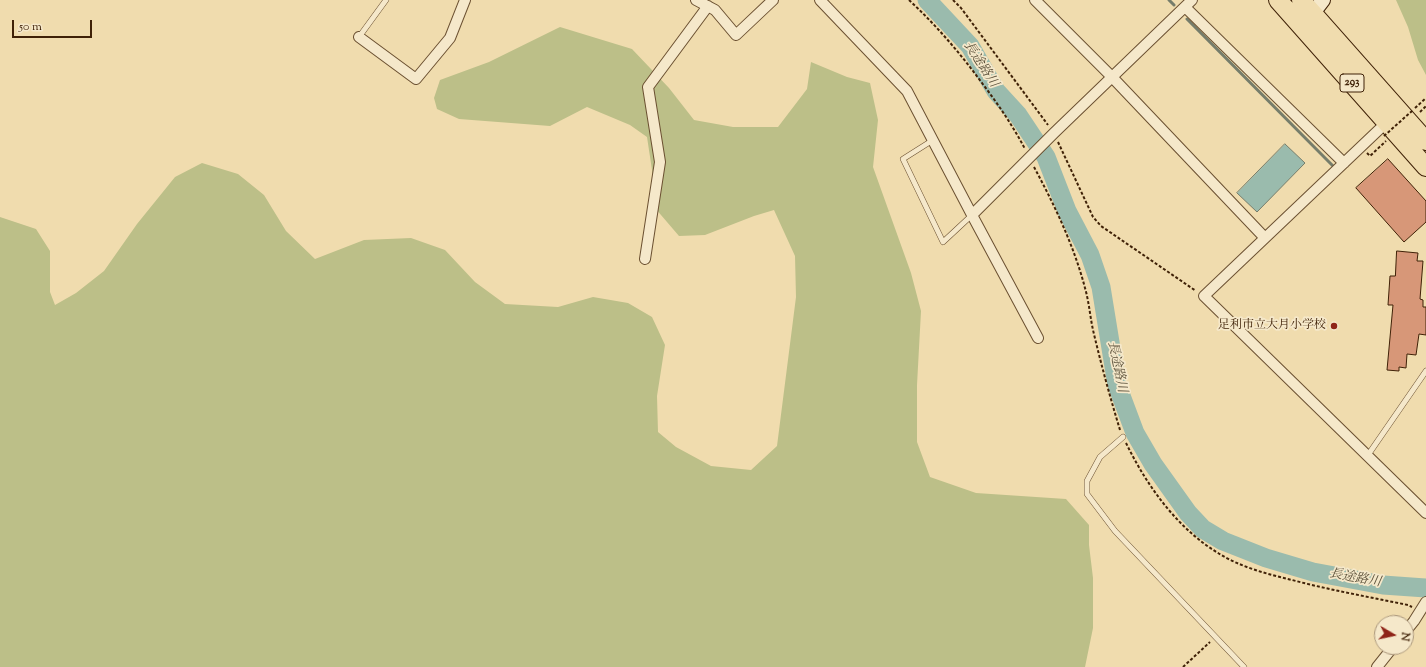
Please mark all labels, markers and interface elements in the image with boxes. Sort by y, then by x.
scale bar [14,12,94,38]
text: 50 m [19,18,42,36]
water label: 長途路川 [959,39,1001,91]
road number: 293 [1340,74,1364,92]
place label: 足利市立大月小学校 [1218,319,1326,333]
marker: 足利市立大月小学校 [1329,321,1339,331]
water label: 長途路川 [1103,340,1129,394]
water label: 長途路川 [1328,567,1382,591]
north arrow [1374,615,1414,655]
text: N [1396,631,1413,642]

